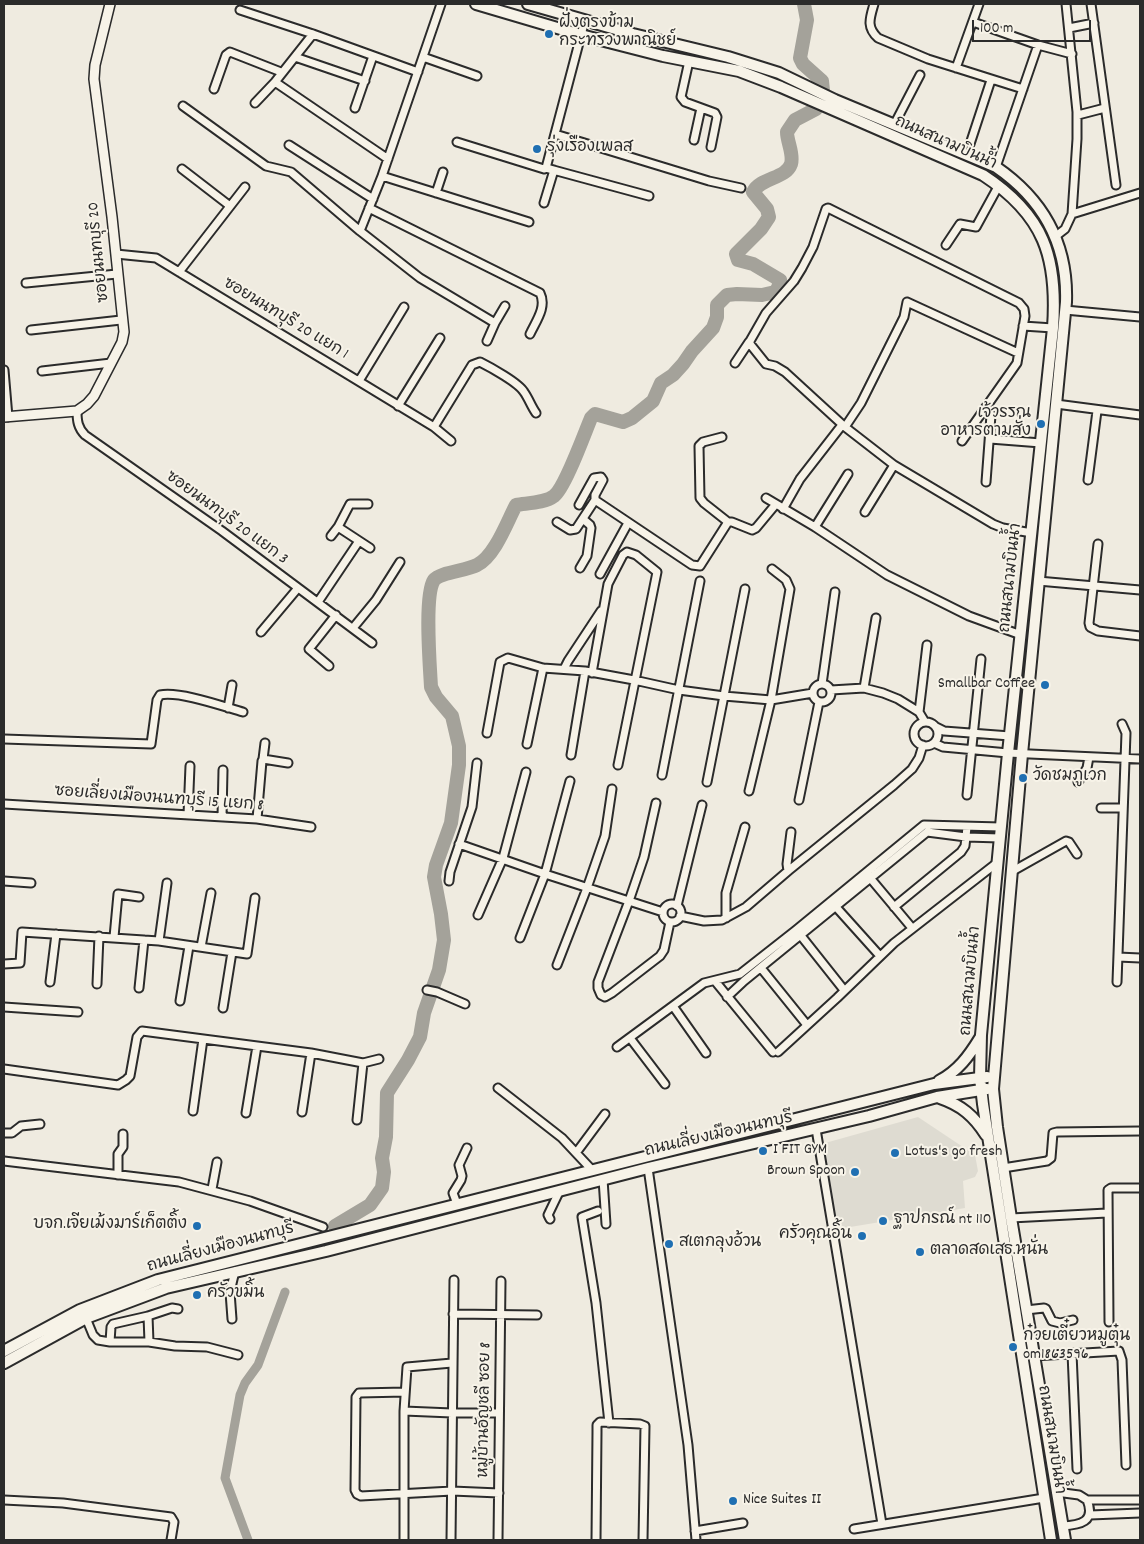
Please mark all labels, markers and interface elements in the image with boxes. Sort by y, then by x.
scale bar [974,10,1093,42]
place label: ฝั่งตรงข้าม กระทรวงพาณิชย์ [559,15,676,53]
text: 100 m [980,18,1013,40]
marker: ฝั่งตรงข้าม กระทรวงพาณิชย์ [543,28,555,40]
street label: ถนนสนามบินน้ำ [891,113,999,175]
place label: รุ่งเรืองเพลส [547,139,633,159]
marker: รุ่งเรืองเพลส [531,143,543,155]
street label: ซอยนนทบุรี 20 [85,201,115,303]
street label: ซอยนนทบุรี 20 แยก 1 [219,275,351,365]
place label: เจ้วรรณ อาหารตามสั่ง [940,405,1031,443]
marker: เจ้วรรณ อาหารตามสั่ง [1035,418,1047,430]
street label: ซอยนนทบุรี 20 แยก 3 [161,468,291,570]
street label: ถนนสนามบินน้ำ [997,522,1027,634]
place label: Smallbar Coffee [938,675,1035,695]
marker: Smallbar Coffee [1039,679,1051,691]
place label: วัดชมภูเวก [1033,768,1107,788]
marker: วัดชมภูเวก [1017,772,1029,784]
street label: ซอยเลี่ยงเมืองนนทบุรี 15 แยก 8 [54,783,264,817]
street label: ถนนสนามบินน้ำ [958,925,986,1037]
street label: ถนนเลี่ยงเมืองนนทบุรี [643,1110,795,1162]
place label: I FIT GYM [773,1141,827,1161]
place label: Lotus's go fresh [905,1143,1002,1163]
marker: I FIT GYM [757,1145,769,1157]
marker: Lotus's go fresh [889,1147,901,1159]
place label: Brown Spoon [767,1162,845,1182]
marker: Brown Spoon [849,1166,861,1178]
place label: ฐาปกรณ์ nt 110 [893,1211,991,1231]
marker: ฐาปกรณ์ nt 110 [877,1215,889,1227]
place label: บจก.เจียเม้งมาร์เก็ตติ้ง [33,1216,187,1236]
street label: ถนนเลี่ยงเมืองนนทบุรี [145,1220,297,1278]
marker: บจก.เจียเม้งมาร์เก็ตติ้ง [191,1220,203,1232]
place label: ครัวคุณอิ้น [779,1226,852,1246]
marker: ครัวคุณอิ้น [856,1230,868,1242]
place label: สเตกลุงอ้วน [679,1234,761,1254]
marker: สเตกลุงอ้วน [663,1238,675,1250]
place label: ตลาดสดเสธ.หนั่น [930,1242,1048,1262]
marker: ตลาดสดเสธ.หนั่น [914,1246,926,1258]
place label: ครัวขมิ้น [207,1285,264,1305]
marker: ครัวขมิ้น [191,1289,203,1301]
place label: ก๋วยเตี๋ยวหมูตุ๋น om1863596 [1023,1328,1130,1366]
marker: ก๋วยเตี๋ยวหมูตุ๋น om1863596 [1007,1341,1019,1353]
street label: หมู่บ้านอัญชลี ซอย 8 [475,1342,497,1478]
street label: ถนนสนามบินน้ำ [1032,1384,1068,1496]
place label: Nice Suites II [743,1491,821,1511]
marker: Nice Suites II [727,1495,739,1507]

